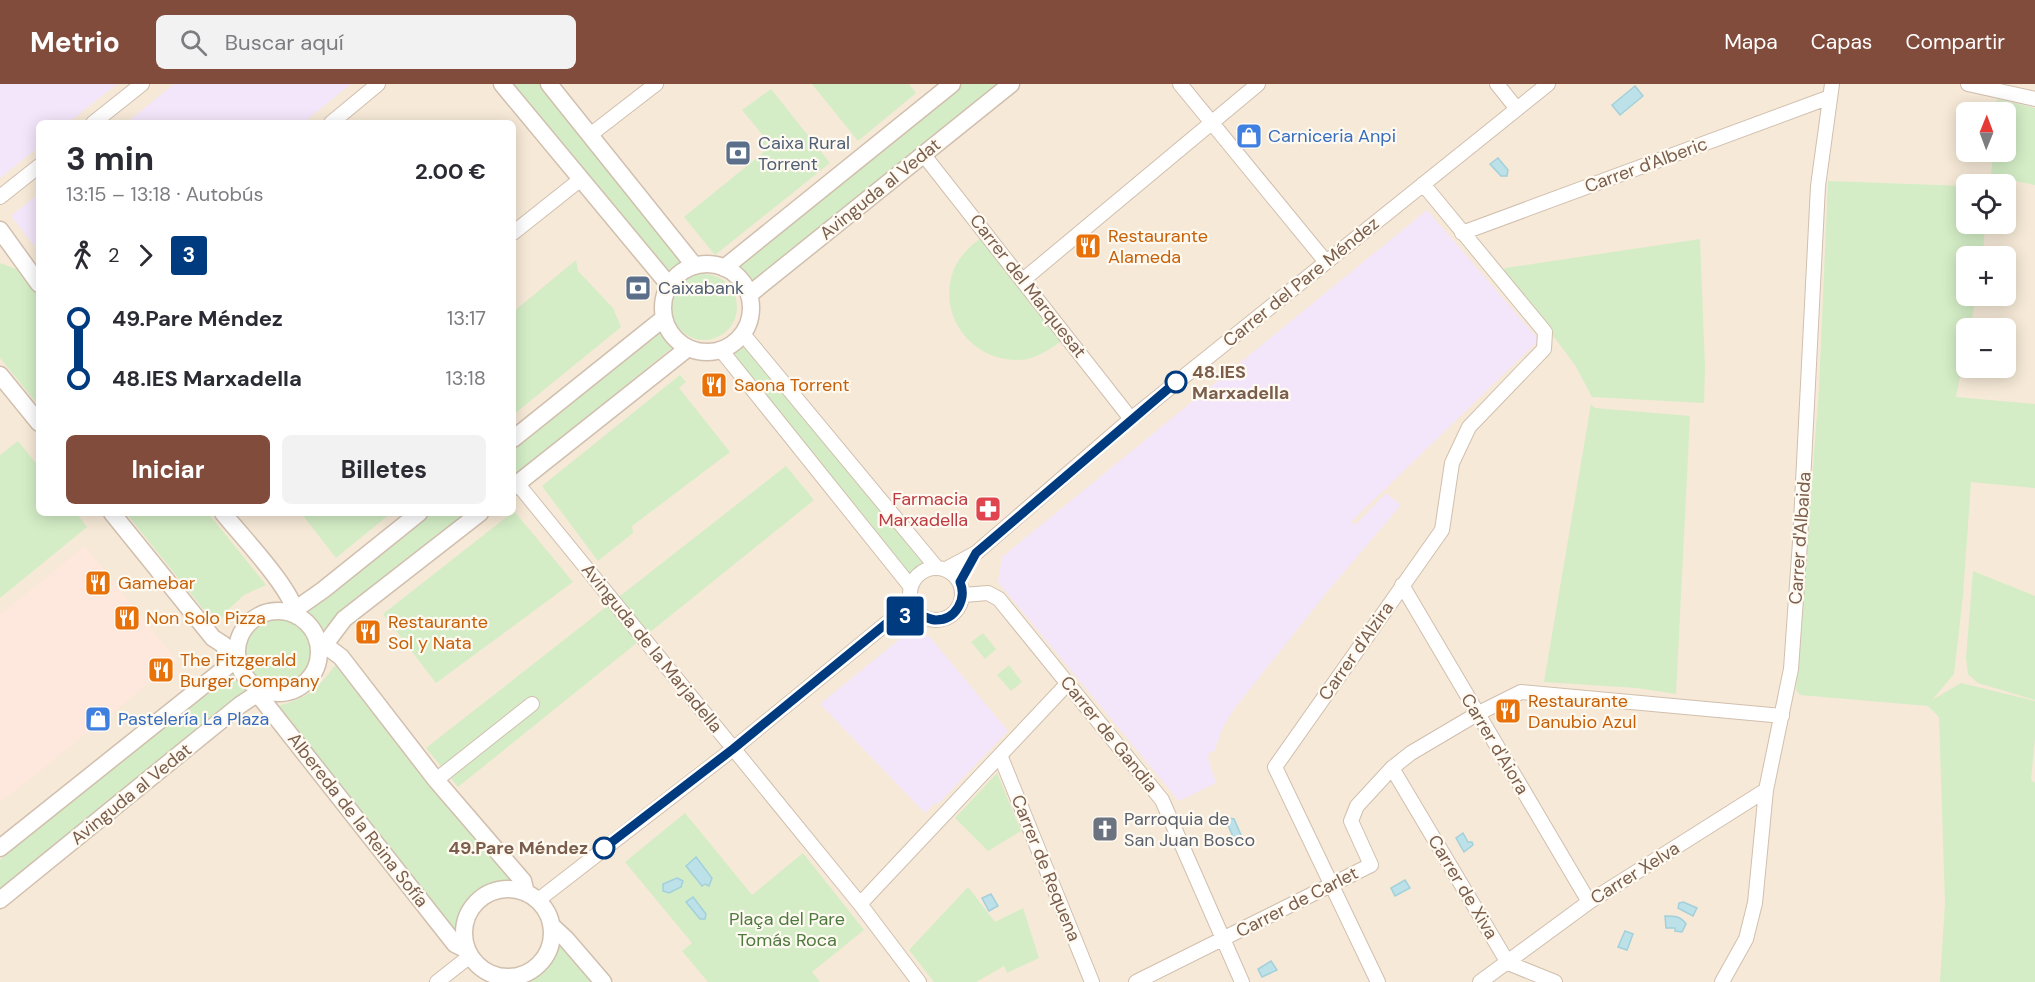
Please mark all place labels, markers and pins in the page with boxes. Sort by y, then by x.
shop icon: Carniceria Anpi [1234,121,1264,151]
place label: Carniceria Anpi [1268,124,1396,148]
place label: Caixa Rural Torrent [758,131,850,176]
bank icon: Caixa Rural Torrent [723,138,753,168]
place label: Restaurante Alameda [1108,224,1208,269]
restaurant icon: Restaurante Alameda [1073,231,1103,261]
bank icon: Caixabank [623,273,653,303]
place label: Caixabank [658,276,744,300]
place label: 48.IES Marxadella [1192,360,1289,405]
restaurant icon: Saona Torrent [699,370,729,400]
marker: 48.IES Marxadella [1165,371,1187,393]
place label: Saona Torrent [734,373,850,397]
place label: Farmacia Marxadella [878,487,968,532]
pharmacy icon: Farmacia Marxadella [973,494,1003,524]
restaurant icon: Gamebar [83,568,113,598]
place label: Gamebar [118,571,196,595]
restaurant icon: Non Solo Pizza [112,603,142,633]
place label: Non Solo Pizza [146,606,266,630]
place label: Restaurante Sol y Nata [388,610,488,655]
restaurant icon: Restaurante Sol y Nata [353,617,383,647]
place label: The Fitzgerald Burger Company [180,648,320,693]
restaurant icon: The Fitzgerald Burger Company [146,655,176,685]
place label: Restaurante Danubio Azul [1528,689,1636,734]
restaurant icon: Restaurante Danubio Azul [1493,696,1523,726]
shop icon: Pastelería La Plaza [83,704,113,734]
place label: Pastelería La Plaza [118,707,269,731]
place label: Parroquia de San Juan Bosco [1124,807,1255,852]
church icon: Parroquia de San Juan Bosco [1090,814,1120,844]
place label: 49.Pare Méndez [448,836,588,860]
marker: 49.Pare Méndez [593,837,615,859]

